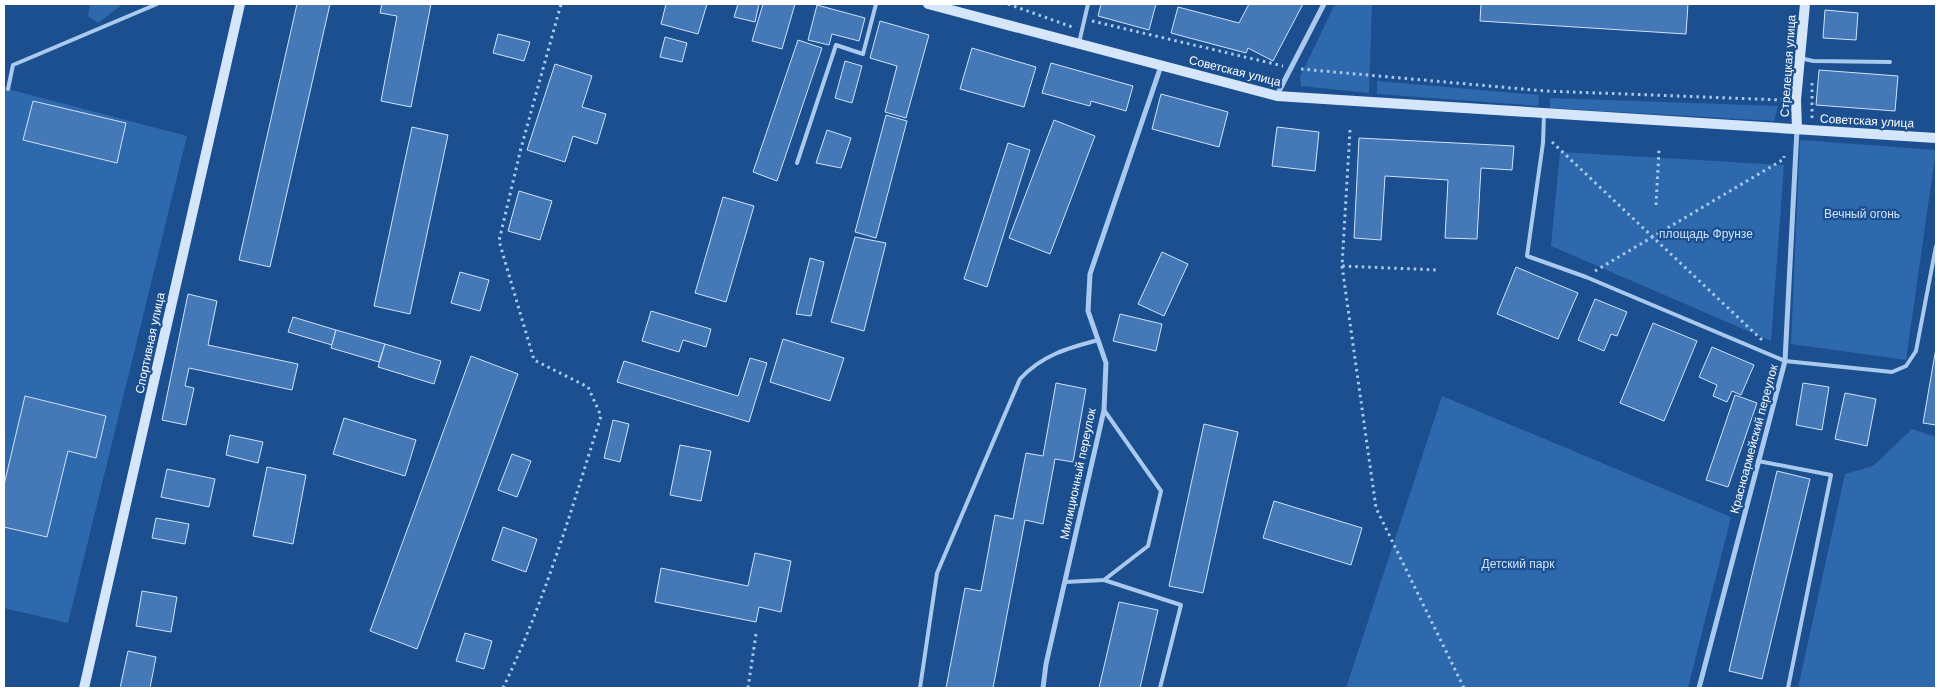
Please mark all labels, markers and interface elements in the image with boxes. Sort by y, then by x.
street label: Стрелецкая улица [1777,14,1799,118]
street label: Советская улица [1188,53,1283,89]
street label: Советская улица [1820,112,1915,130]
park label: Вечный огонь [1824,207,1900,221]
park label: площадь Фрунзе [1659,227,1753,241]
street label: Спортивная улица [132,291,168,395]
street label: Красноармейский переулок [1727,362,1781,515]
street label: Милиционный переулок [1057,406,1099,541]
park label: Детский парк [1482,557,1555,571]

